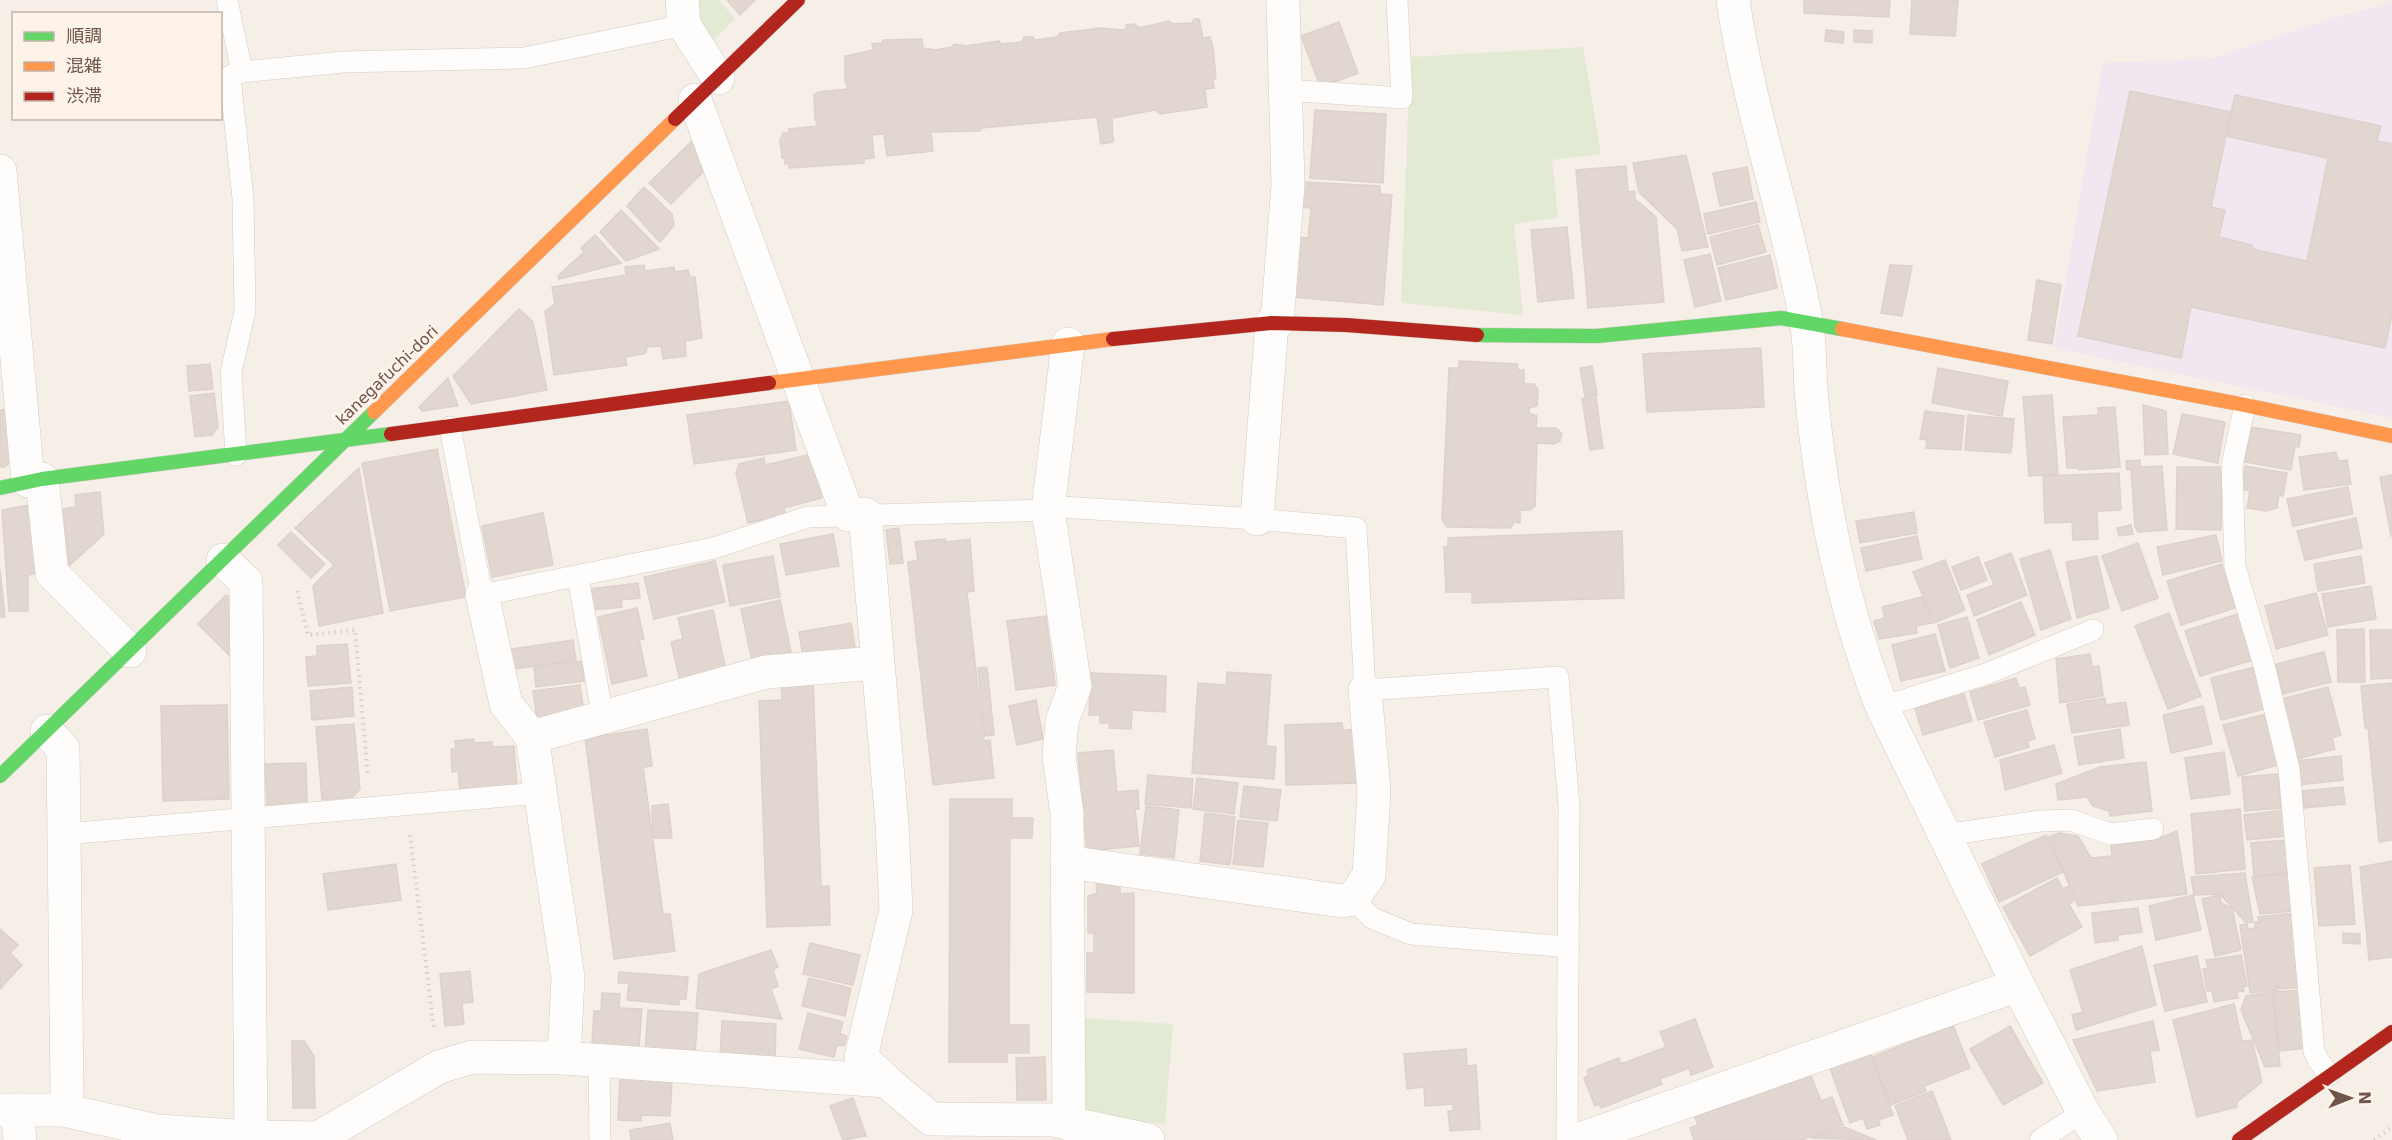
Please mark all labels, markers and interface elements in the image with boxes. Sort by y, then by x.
legend [12,12,222,120]
text: 順調 [66,25,102,46]
text: 混雑 [66,55,102,76]
text: 渋滞 [66,85,102,106]
street label: kanegafuchi-dori [332,321,442,429]
north arrow [2320,1068,2380,1128]
text: N [2355,1091,2374,1105]

